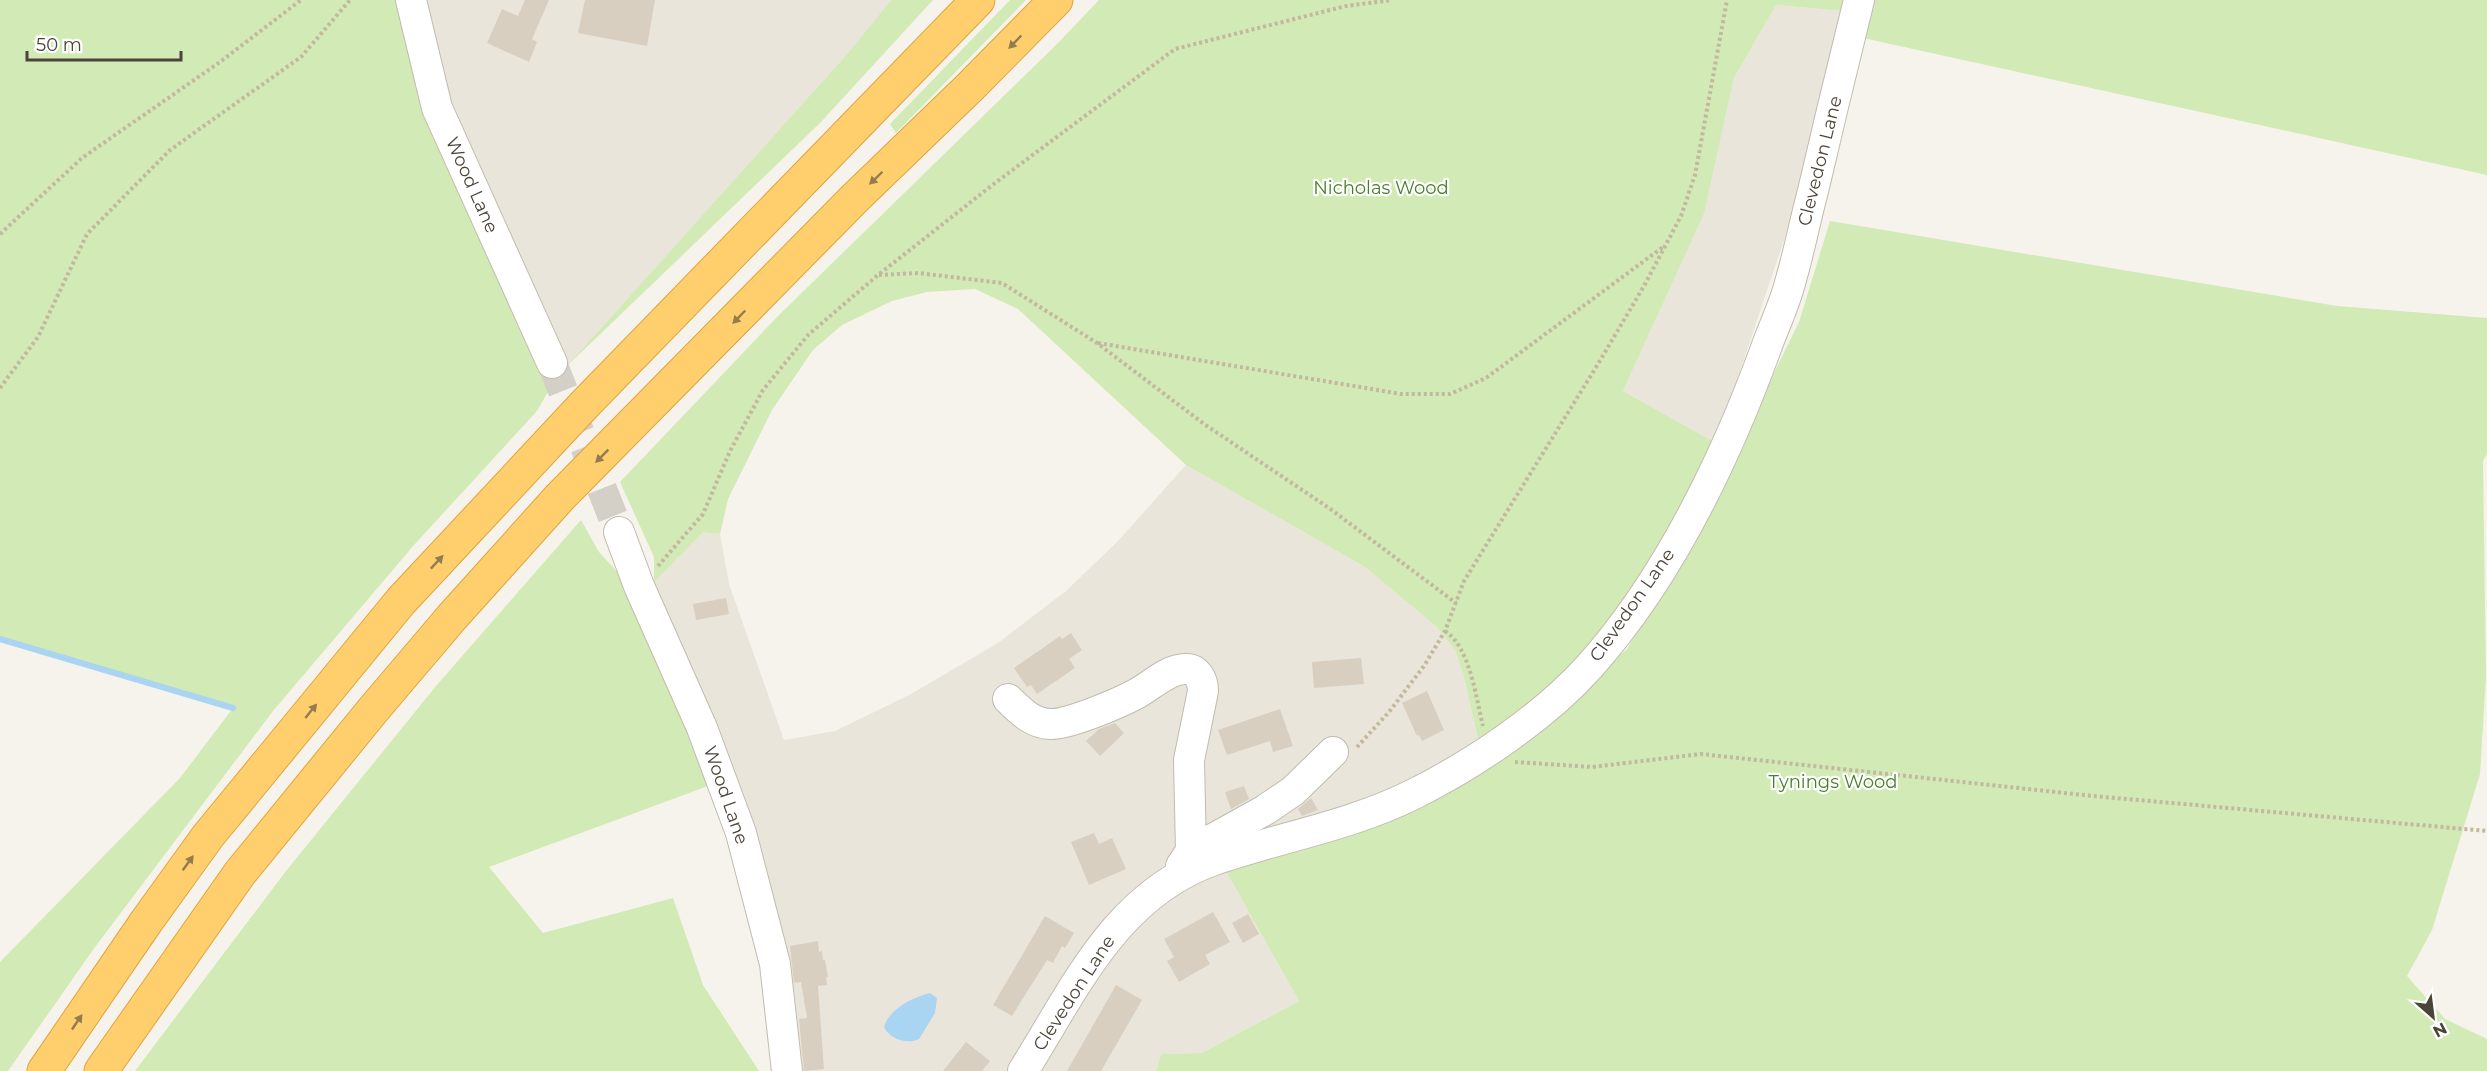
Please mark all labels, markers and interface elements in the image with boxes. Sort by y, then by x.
scale bar [27,24,182,62]
text: 50 m [36,34,82,56]
one-way arrow [1008,34,1022,48]
street label: Clevedon Lane [1793,94,1847,228]
street label: Wood Lane [441,134,503,237]
one-way arrow [869,171,883,185]
park label: Nicholas Wood [1313,177,1449,199]
one-way arrow [732,310,746,324]
one-way arrow [595,448,609,462]
street label: Clevedon Lane [1585,544,1679,666]
one-way arrow [430,555,444,570]
one-way arrow [304,703,317,719]
street label: Wood Lane [699,743,753,847]
park label: Tynings Wood [1769,771,1897,793]
one-way arrow [182,855,194,870]
street label: Clevedon Lane [1028,931,1120,1055]
north arrow [2403,987,2463,1047]
one-way arrow [71,1015,83,1031]
text: N [2430,1018,2450,1041]

